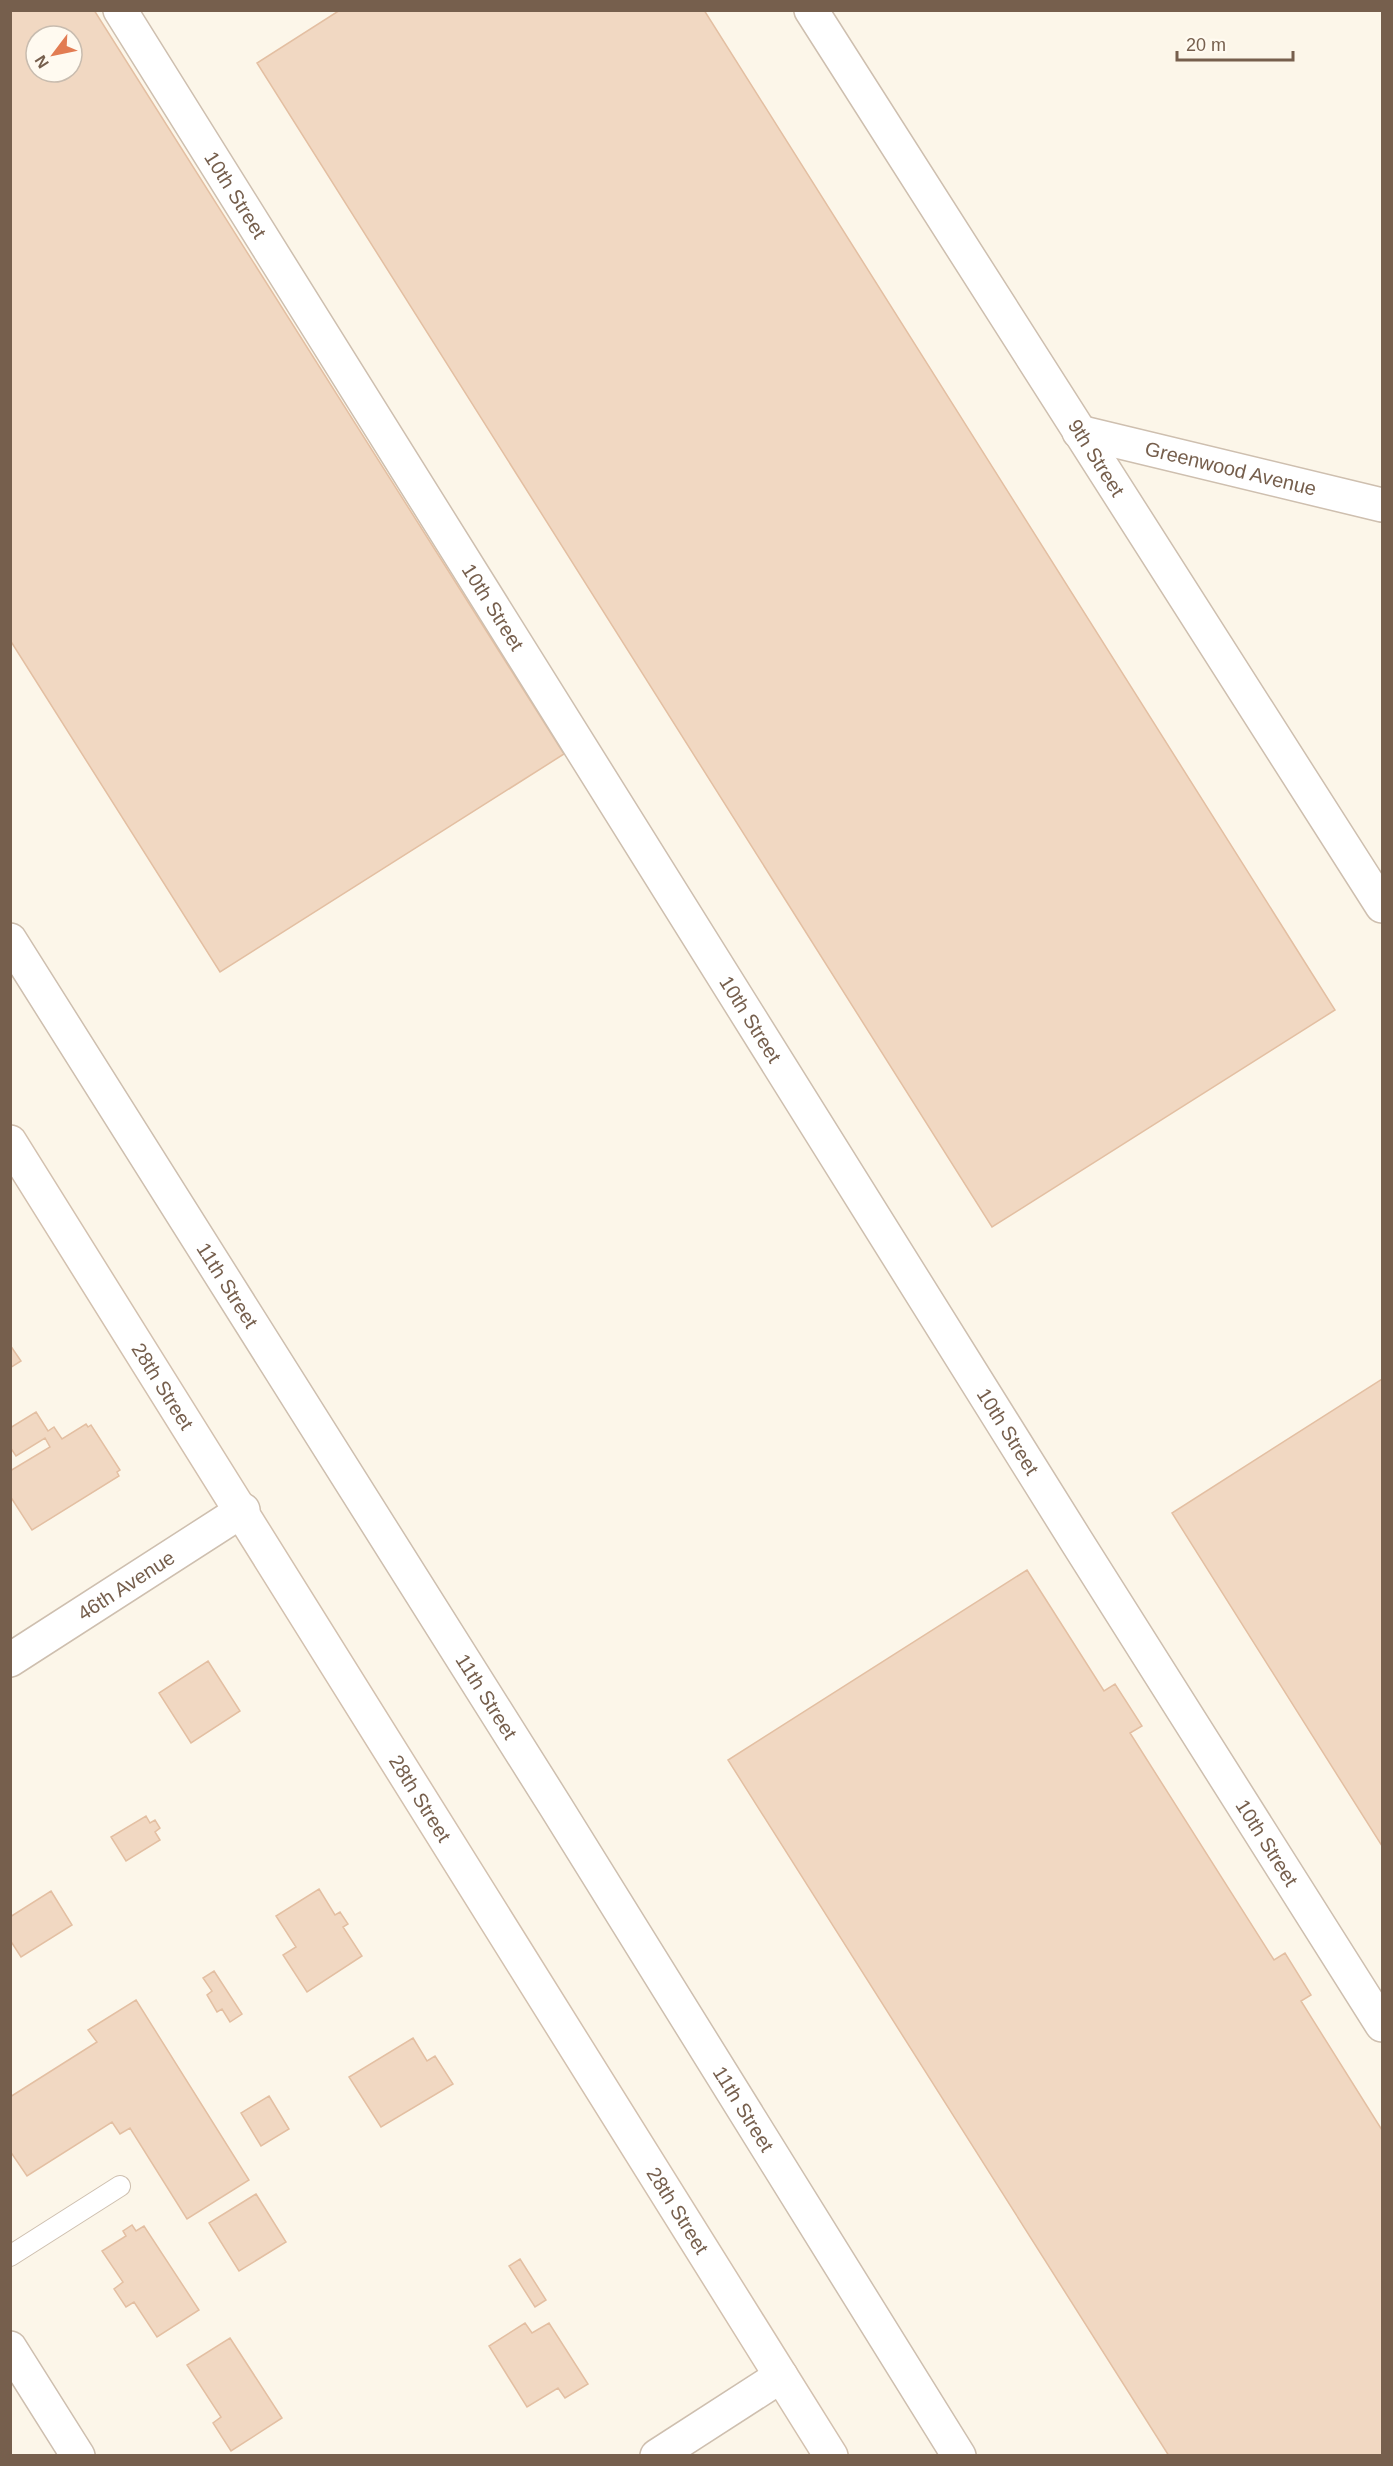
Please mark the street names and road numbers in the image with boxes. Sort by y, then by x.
street label: 10th Street [200,148,271,243]
street label: 9th Street [1064,415,1129,501]
street label: Greenwood Avenue [1143,437,1318,500]
street label: 10th Street [458,560,528,655]
street label: 10th Street [715,972,786,1067]
street label: 11th Street [192,1239,263,1332]
street label: 28th Street [127,1339,198,1434]
street label: 10th Street [973,1384,1043,1479]
street label: 46th Avenue [73,1546,179,1625]
street label: 11th Street [451,1650,522,1744]
street label: 28th Street [385,1751,456,1846]
street label: 10th Street [1231,1795,1303,1890]
street label: 11th Street [709,2062,778,2156]
street label: 28th Street [642,2163,713,2258]

